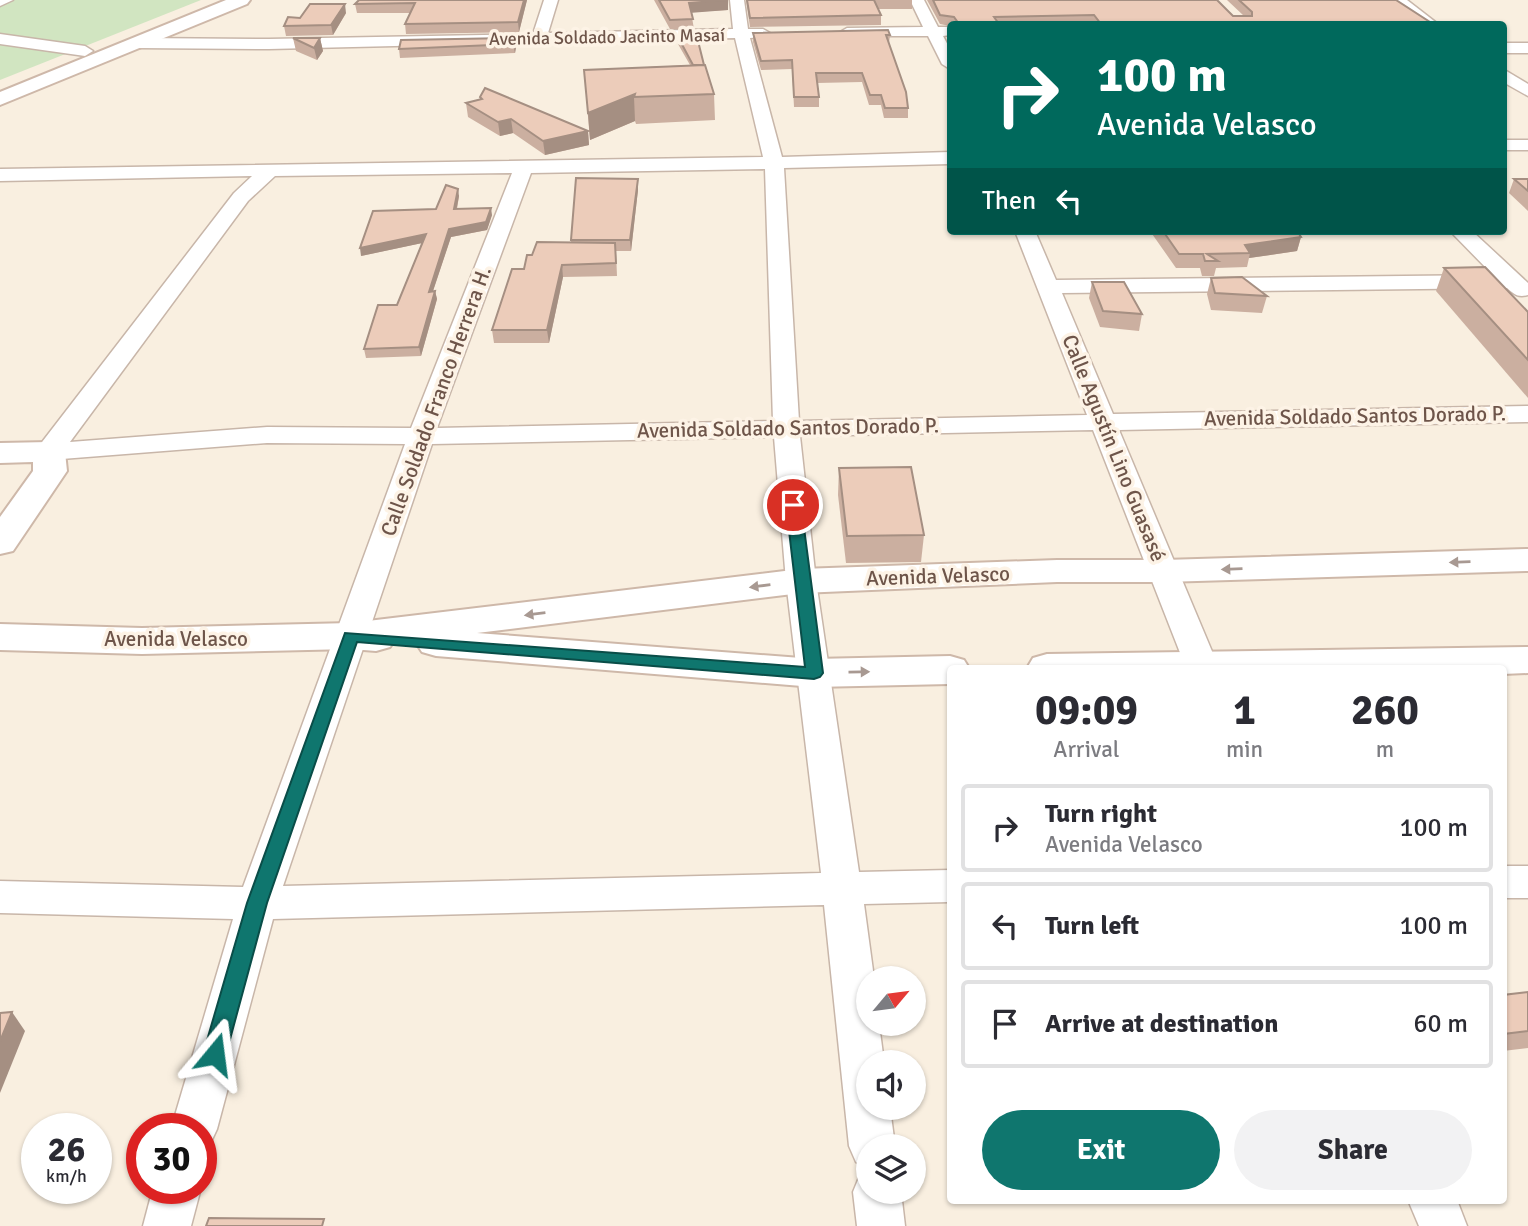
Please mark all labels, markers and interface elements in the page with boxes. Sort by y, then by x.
street label: Avenida Soldado Jacinto Masaí [489,24,725,50]
text: 100 m [1097,45,1227,105]
icon: right [982,49,1073,140]
text: Avenida Velasco [1097,105,1317,144]
icon: left [1050,182,1088,220]
text: Then [982,185,1036,217]
street label: Calle Soldado Franco Herrera H. [375,262,497,540]
street label: Calle Agustín Lino Guasasé [1057,331,1171,565]
street label: Avenida Soldado Santos Dorado P. [1204,400,1506,432]
street label: Avenida Soldado Santos Dorado P. [637,412,939,444]
pin [763,475,823,535]
icon: arrive [774,486,812,524]
one-way arrow [1449,556,1471,568]
street label: Avenida Velasco [866,560,1010,592]
one-way arrow [1221,564,1243,575]
one-way arrow [749,581,771,592]
one-way arrow [524,609,546,620]
street label: Avenida Velasco [104,626,248,652]
one-way arrow [848,667,870,678]
text: 09:09 [1035,685,1138,736]
text: 1 [1233,685,1256,736]
text: 260 [1351,685,1419,736]
text: Arrival [1053,735,1120,764]
text: min [1226,735,1263,764]
text: m [1376,735,1394,764]
text: Turn right [1045,798,1157,830]
icon: right [986,809,1024,847]
text: 100 m [1399,812,1468,844]
text: Avenida Velasco [1045,830,1203,859]
icon: left [986,907,1024,945]
text: Turn left [1045,910,1139,942]
text: 100 m [1399,910,1468,942]
north arrow [856,966,926,1036]
map controls [856,966,926,1204]
icon: arrive [986,1005,1024,1043]
text: Arrive at destination [1045,1008,1278,1040]
text: 60 m [1413,1008,1468,1040]
position arrow [178,1017,252,1091]
button: sound [856,1050,926,1120]
button: Exit [982,1110,1220,1190]
button: Share [1234,1110,1472,1190]
speed limit sign: 30 [126,1113,217,1204]
text: 26 [48,1128,85,1171]
button: layers [856,1134,926,1204]
text: km/h [46,1165,87,1187]

